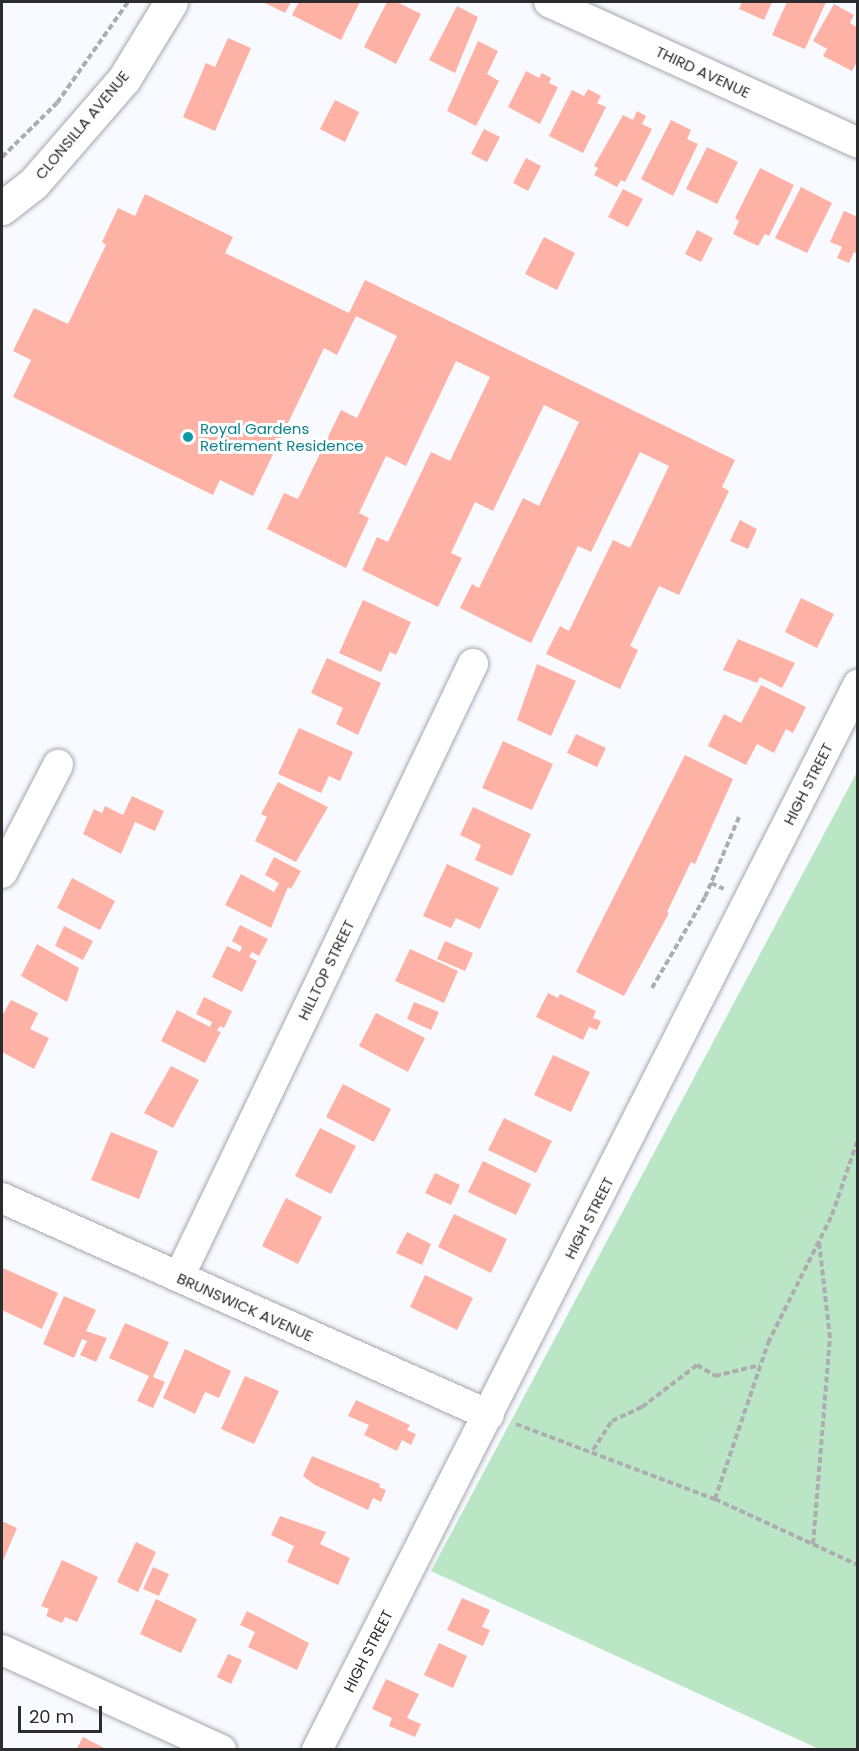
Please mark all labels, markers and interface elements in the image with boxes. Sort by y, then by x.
street label: THIRD AVENUE [653,42,753,102]
street label: CLONSILLA AVENUE [31,67,133,183]
place label: Royal Gardens Retirement Residence [200,419,364,454]
marker: Royal Gardens Retirement Residence [181,430,195,444]
street label: HIGH STREET [780,740,836,828]
street label: HILLTOP STREET [294,917,358,1023]
street label: HIGH STREET [561,1174,617,1262]
street label: BRUNSWICK AVENUE [174,1269,316,1345]
street label: HIGH STREET [340,1607,396,1695]
scale bar [21,1694,105,1732]
text: 20 m [29,1704,74,1729]

